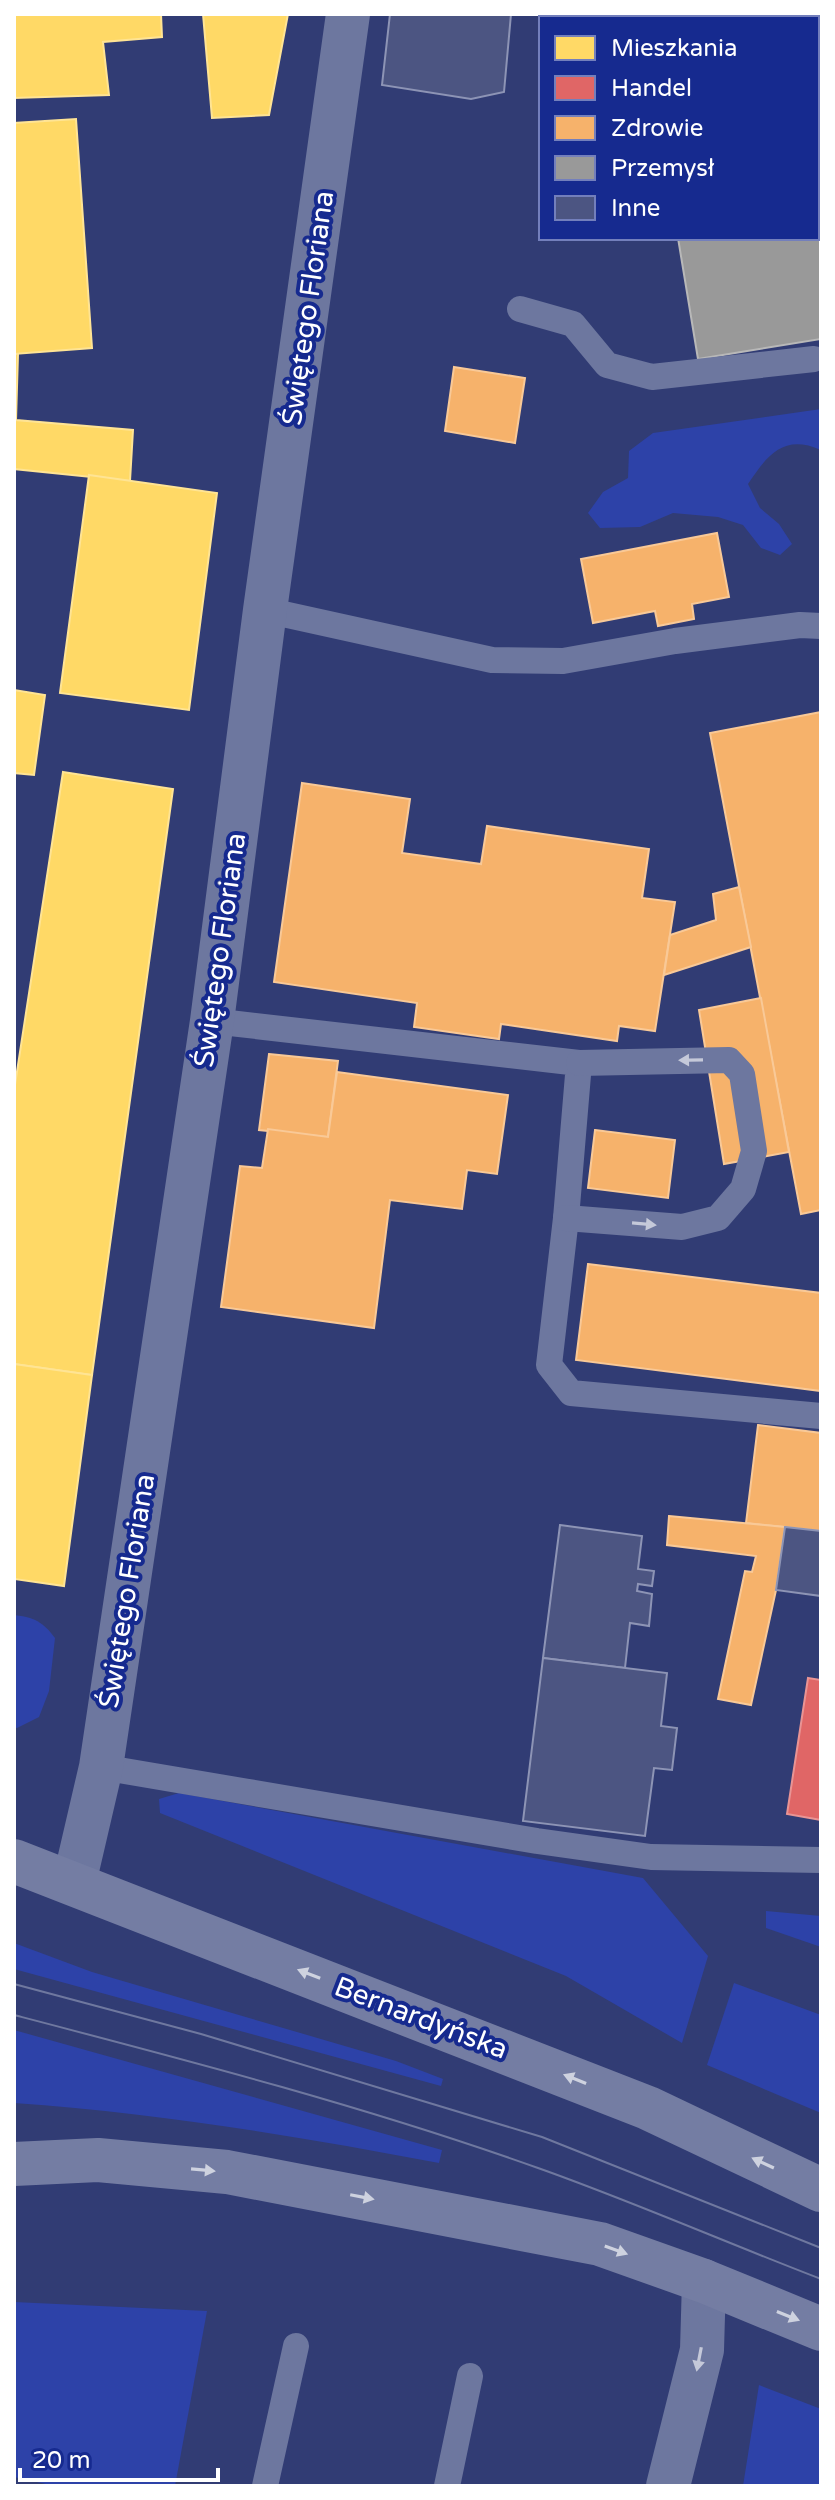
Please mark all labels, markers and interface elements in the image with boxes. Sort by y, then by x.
legend [539,16,819,240]
text: Mieszkania [611,34,737,63]
text: Handel [611,74,692,103]
text: Zdrowie [611,114,703,143]
text: Przemysł [611,154,715,183]
street label: Świętego Floriana [275,188,341,428]
text: Inne [611,194,660,223]
street label: Świętego Floriana [187,830,253,1070]
one-way arrow [678,1054,703,1067]
one-way arrow [632,1218,657,1231]
street label: Świętego Floriana [92,1471,162,1711]
one-way arrow [297,1967,321,1980]
street label: Bernardyńska [330,1969,512,2067]
one-way arrow [563,2072,587,2085]
one-way arrow [752,2156,775,2170]
one-way arrow [191,2163,216,2176]
one-way arrow [350,2191,375,2204]
one-way arrow [605,2245,629,2257]
one-way arrow [776,2309,800,2322]
one-way arrow [692,2346,705,2371]
scale bar [20,2432,218,2482]
text: 20 m [32,2446,90,2475]

